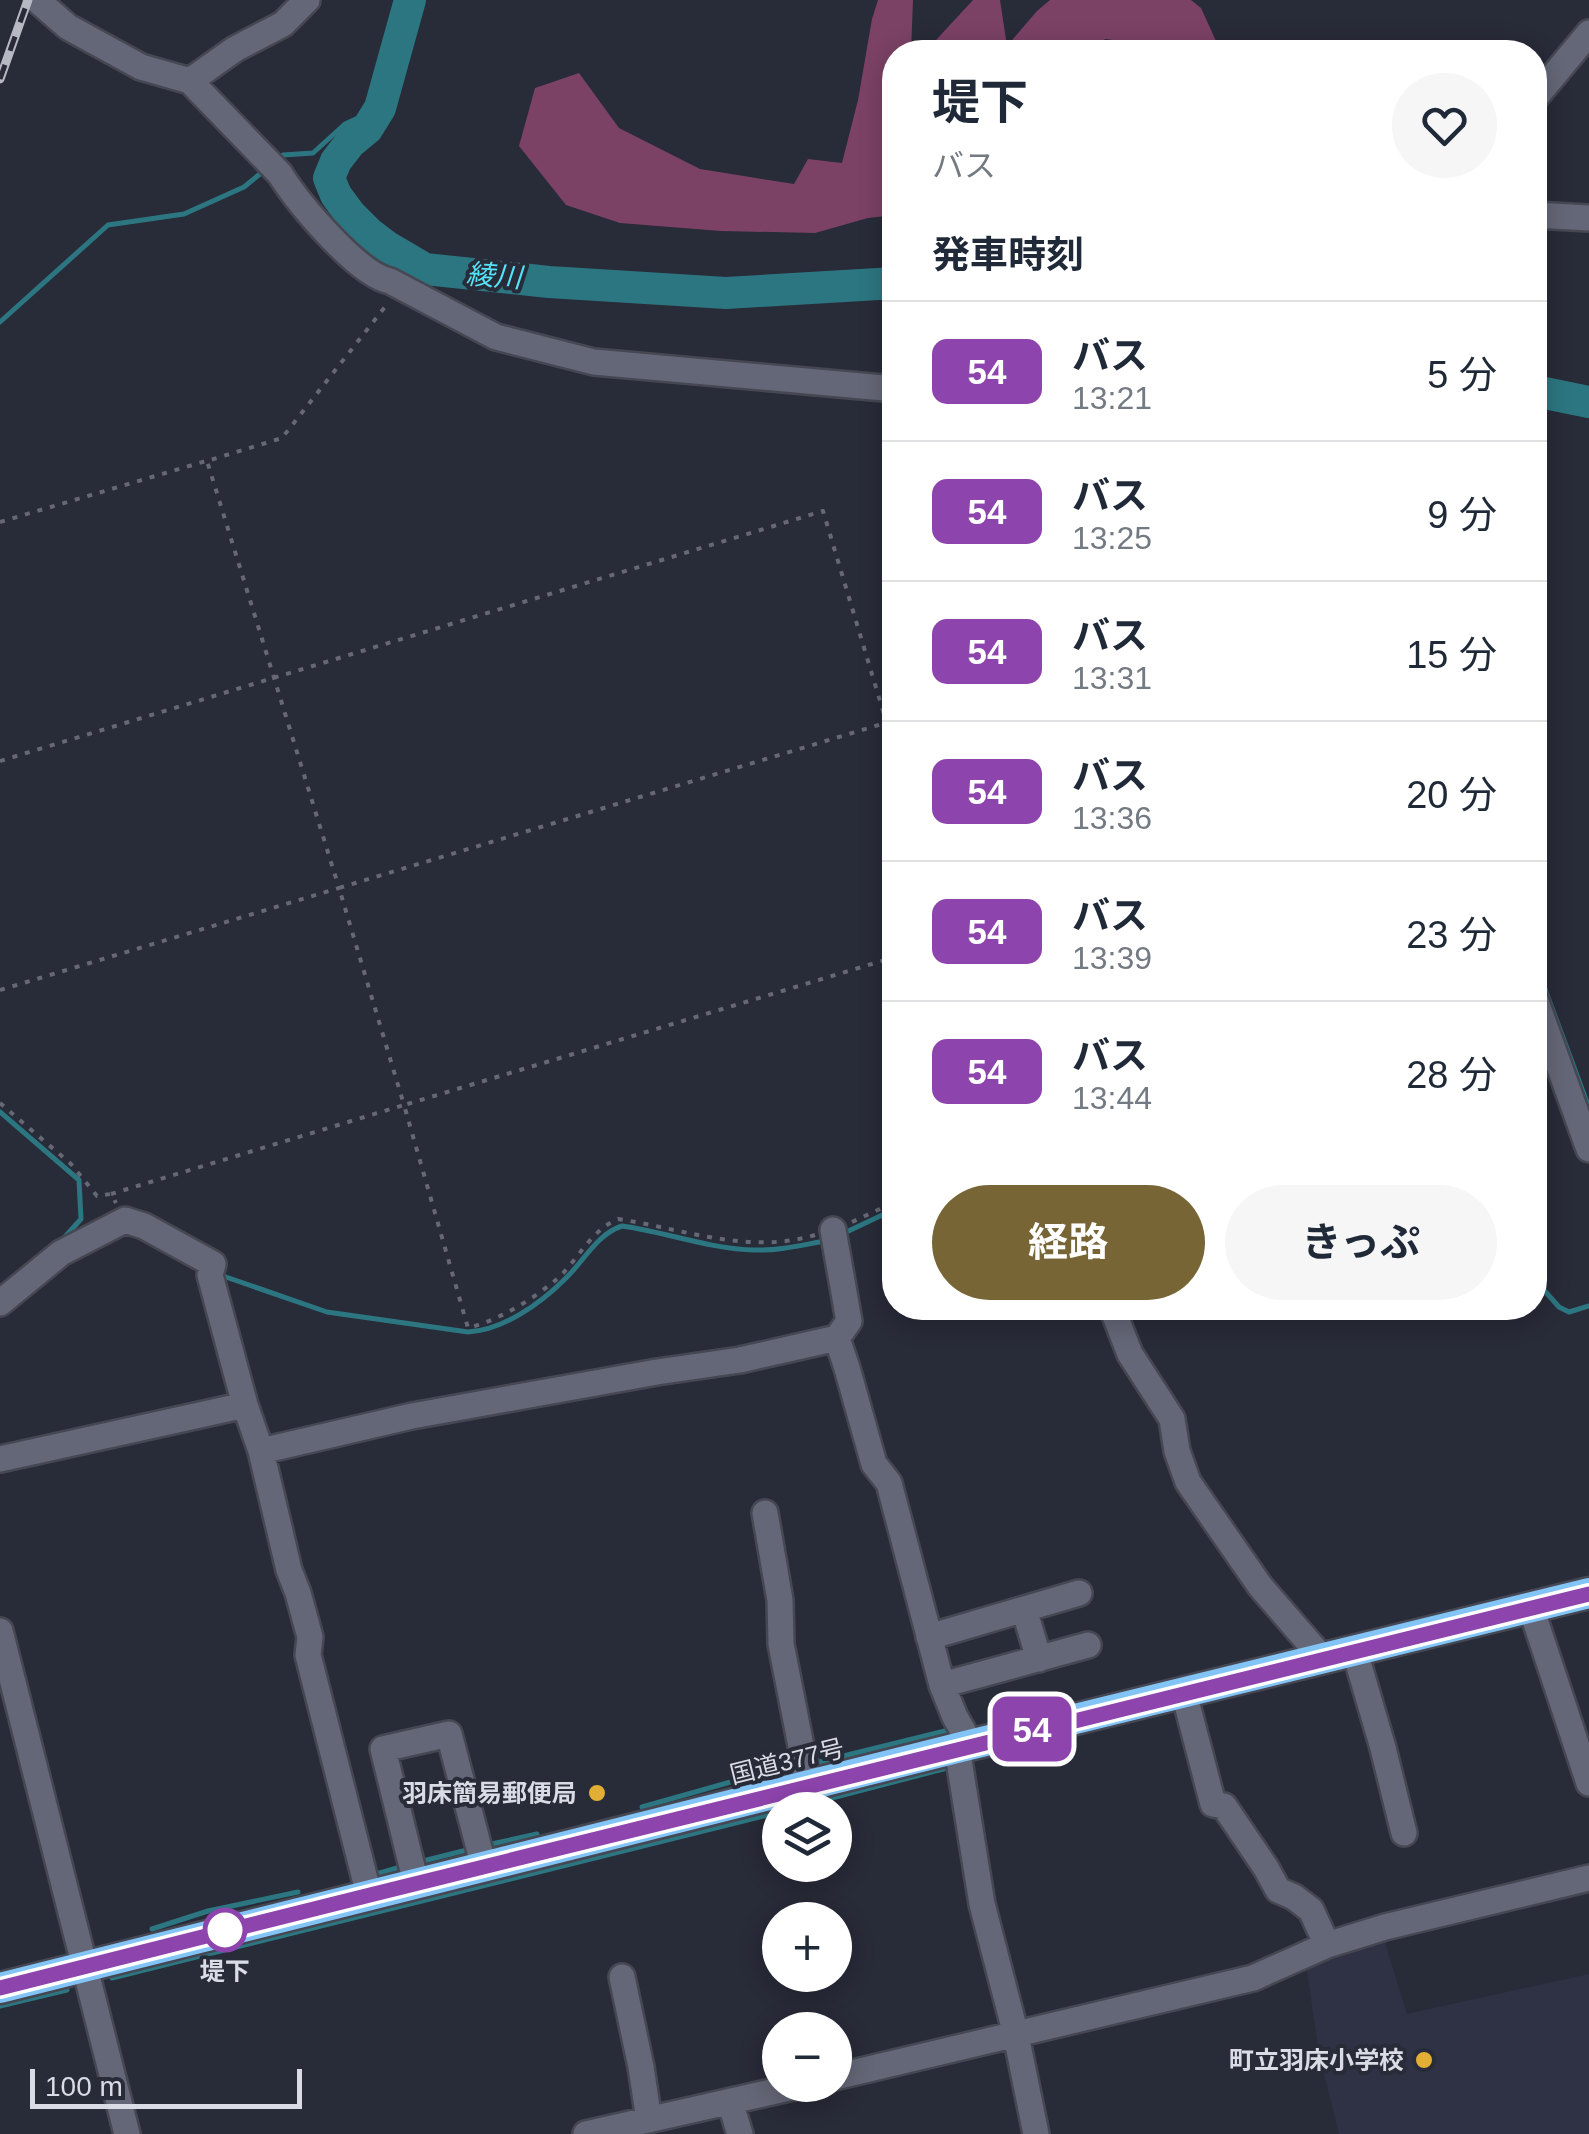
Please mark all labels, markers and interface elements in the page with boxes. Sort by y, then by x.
button: heart [1392,73,1497,178]
text: 堤下 [932,76,1028,129]
text: バス [932,148,996,184]
text: 発車時刻 [932,234,1084,276]
water label: 綾川 [465,259,526,294]
text: バス [1072,335,1148,377]
text: 54 [968,352,1006,391]
text: 5 分 [1427,354,1497,396]
text: 13:21 [1072,380,1152,416]
text: バス [1072,475,1148,517]
text: 54 [968,492,1006,531]
text: 9 分 [1427,494,1497,536]
text: 13:25 [1072,520,1152,556]
text: バス [1072,615,1148,657]
text: 54 [968,632,1006,671]
text: 15 分 [1406,634,1497,676]
text: 13:31 [1072,660,1152,696]
text: バス [1072,755,1148,797]
text: 54 [968,772,1006,811]
text: 20 分 [1406,774,1497,816]
text: 13:36 [1072,800,1152,836]
text: バス [1072,895,1148,937]
text: 54 [968,912,1006,951]
text: 23 分 [1406,914,1497,956]
text: 13:39 [1072,940,1152,976]
text: バス [1072,1035,1148,1077]
text: 54 [968,1052,1006,1091]
text: 28 分 [1406,1054,1497,1096]
text: 13:44 [1072,1080,1152,1116]
button: 経路 [932,1185,1205,1300]
button: きっぷ [1225,1185,1497,1300]
line badge: 54 [987,1696,1077,1762]
text: 54 [1013,1710,1051,1749]
street label: 国道377号 [727,1733,847,1789]
place label: 羽床簡易郵便局 [402,1779,577,1807]
marker: 羽床簡易郵便局 [586,1782,608,1804]
map controls [762,1792,852,2102]
button: layers [762,1792,852,1882]
button: + [762,1902,852,1992]
marker: 堤下 [204,1909,246,1951]
place label: 堤下 [200,1957,250,1985]
button: − [762,2012,852,2102]
place label: 町立羽床小学校 [1229,2046,1404,2074]
marker: 町立羽床小学校 [1413,2049,1435,2071]
scale bar [30,2064,302,2108]
text: 100 m [45,2071,123,2102]

